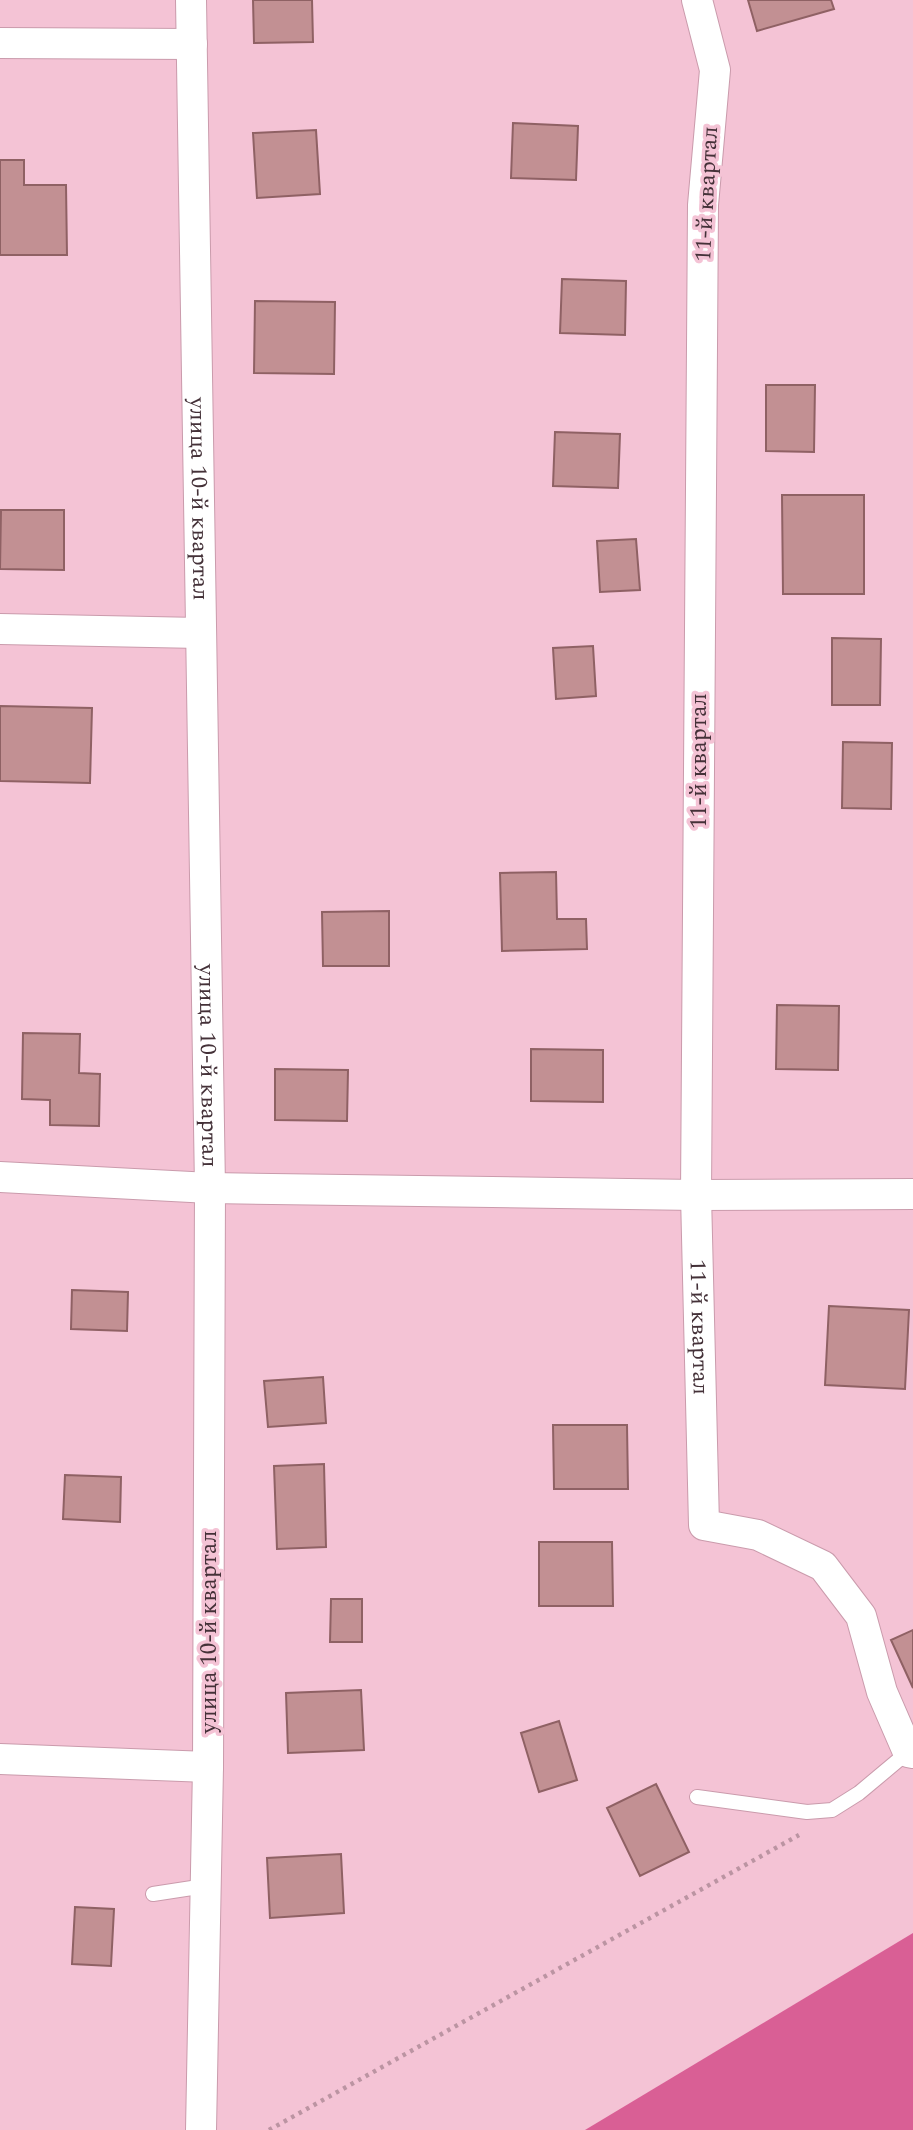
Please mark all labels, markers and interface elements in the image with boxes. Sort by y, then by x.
street label: 11-й квартал [686,125,728,263]
street label: улица 10-й квартал [180,396,218,601]
street label: 11-й квартал [682,693,717,829]
street label: улица 10-й квартал [189,963,227,1168]
street label: 11-й квартал [680,1259,718,1395]
street label: улица 10-й квартал [192,1530,227,1735]

